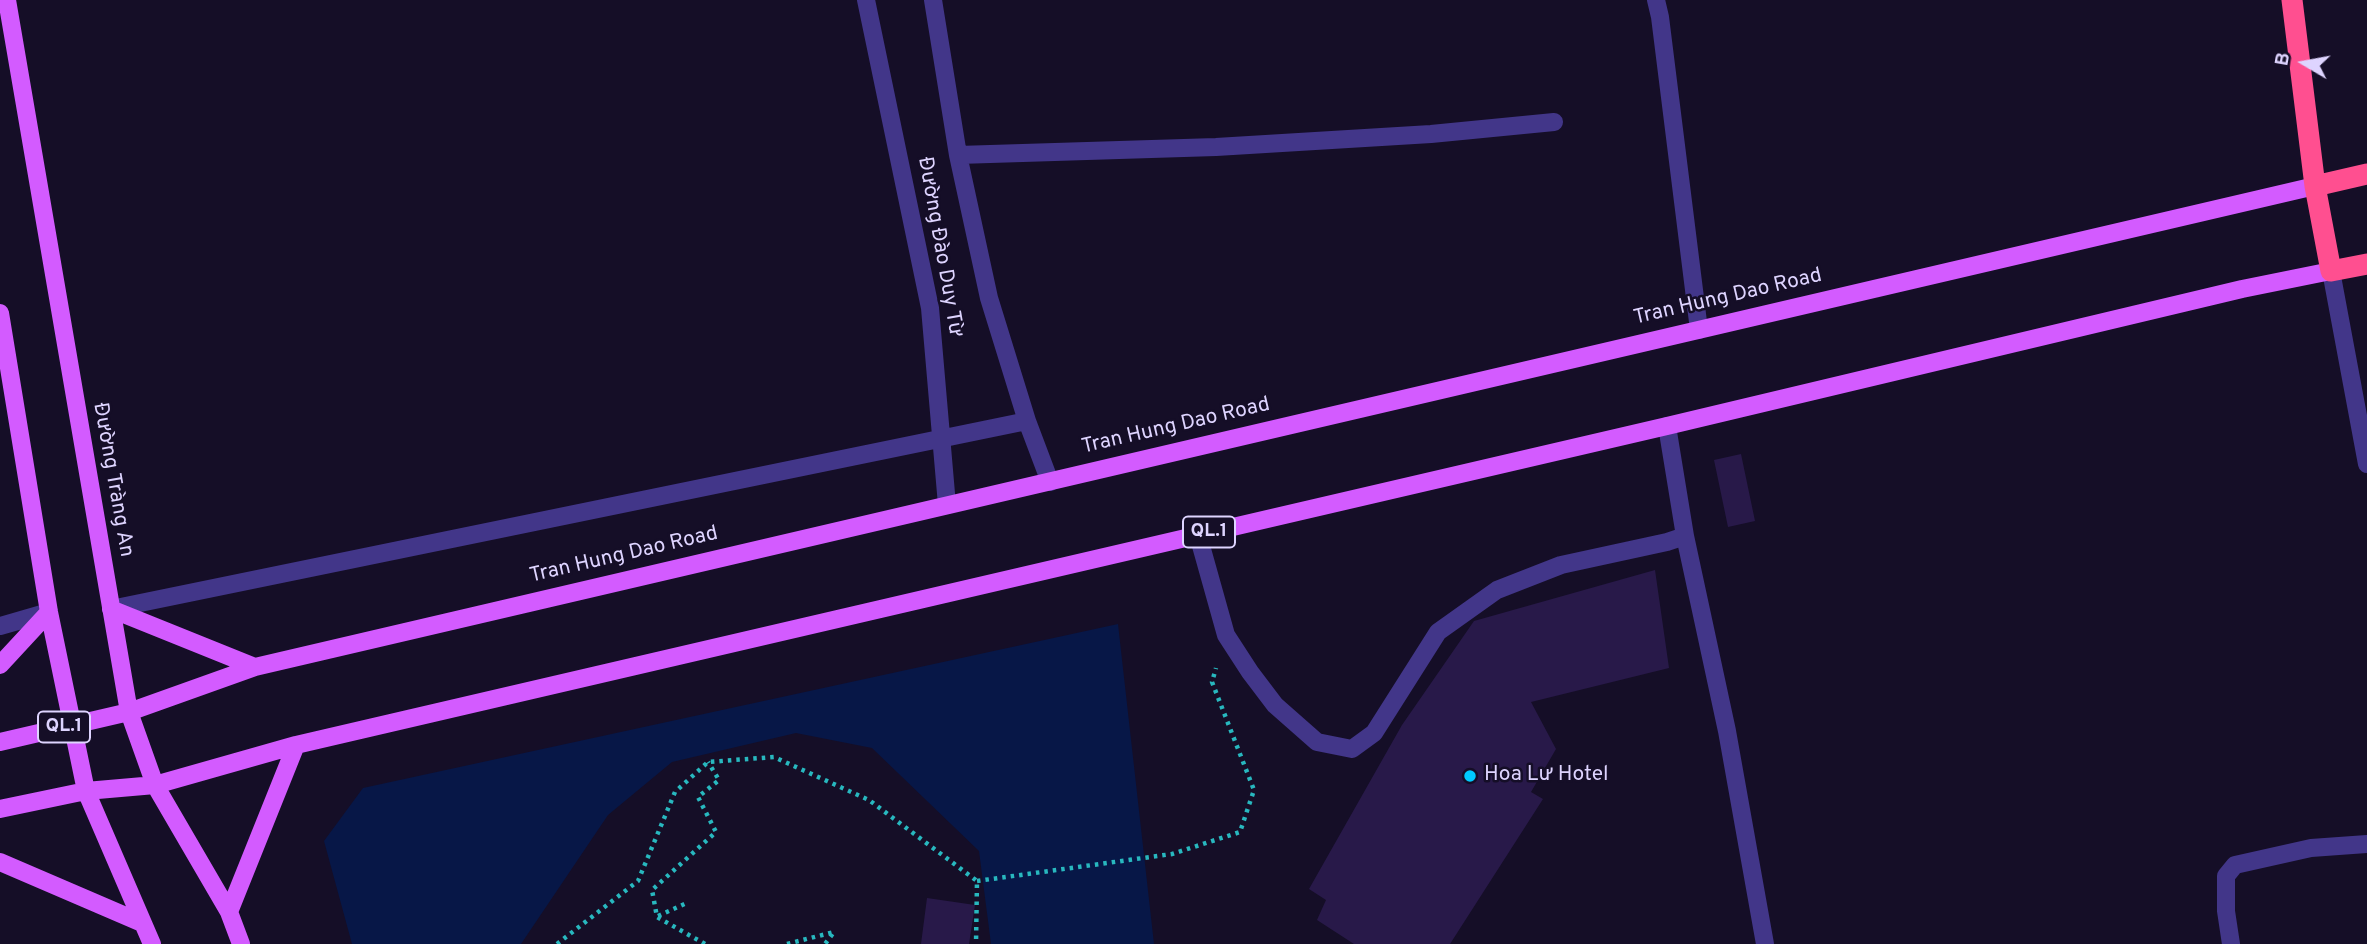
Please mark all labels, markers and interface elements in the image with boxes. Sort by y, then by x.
north arrow [2269,28,2339,98]
text: B [2270,51,2296,68]
street label: Đường Đào Duy Từ [911,155,967,339]
street label: Tran Hung Dao Road [1631,264,1825,332]
street label: Tran Hung Dao Road [1079,393,1273,461]
street label: Đường Tràng An [86,401,138,559]
road number: QL.1 [1183,516,1235,548]
street label: Tran Hung Dao Road [527,522,721,590]
road number: QL.1 [38,712,90,742]
place label: Hoa Lư Hotel [1484,763,1609,789]
marker: Hoa Lư Hotel [1462,768,1478,784]

